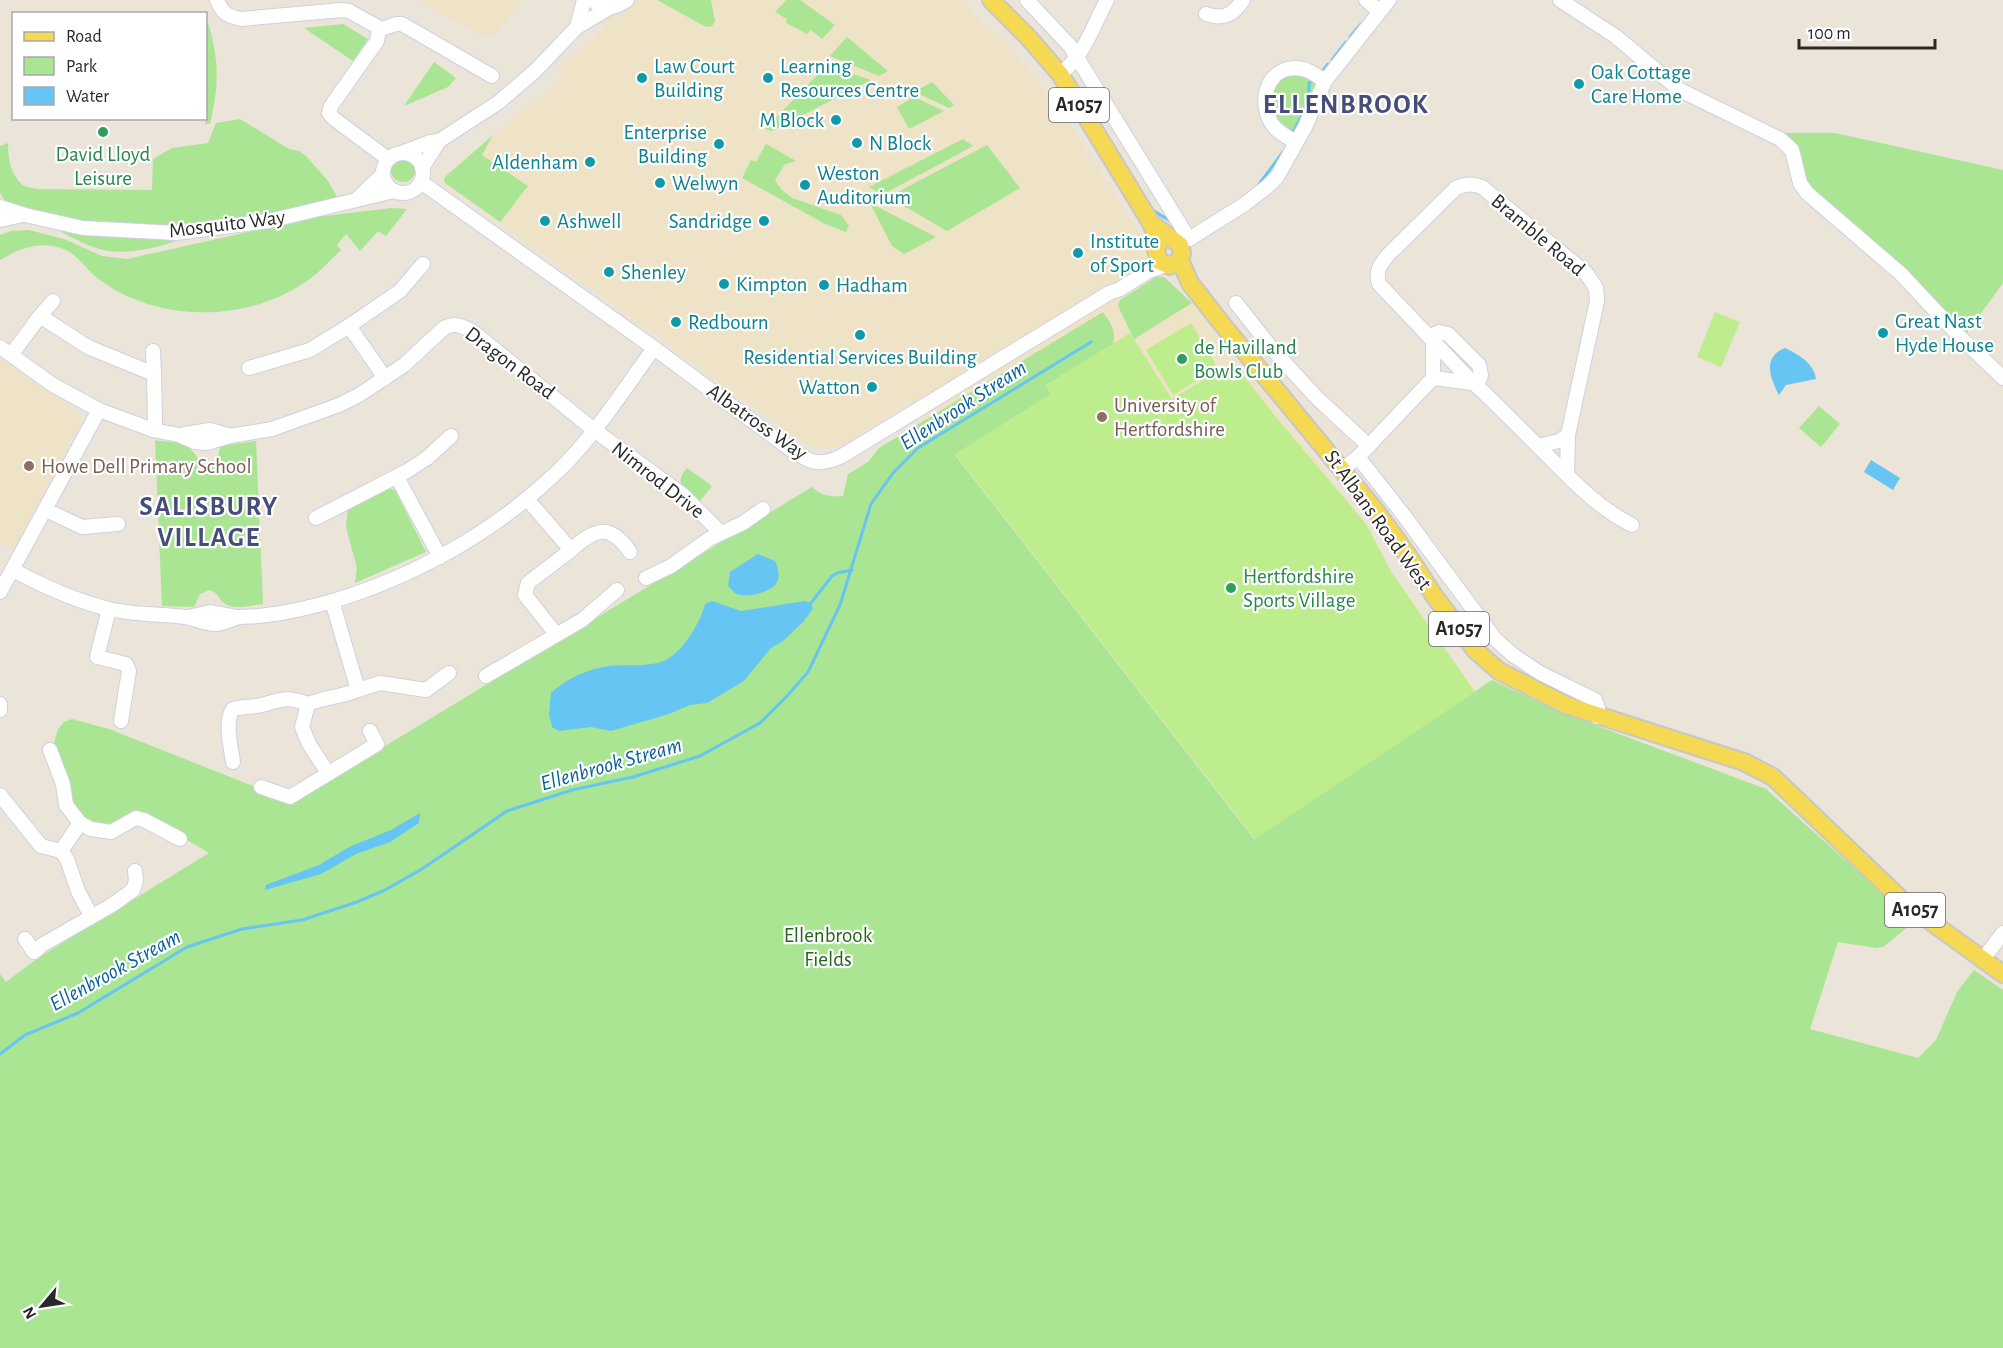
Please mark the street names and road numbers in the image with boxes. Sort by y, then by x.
road number: A1057 [1049,88,1109,122]
street label: Bramble Road [1487,190,1589,280]
street label: Mosquito Way [168,206,286,242]
street label: Dragon Road [461,323,559,403]
street label: Albatross Way [703,380,811,464]
street label: Nimrod Drive [608,438,708,522]
street label: St Albans Road West [1320,446,1436,594]
road number: A1057 [1429,612,1489,646]
road number: A1057 [1885,893,1945,927]

